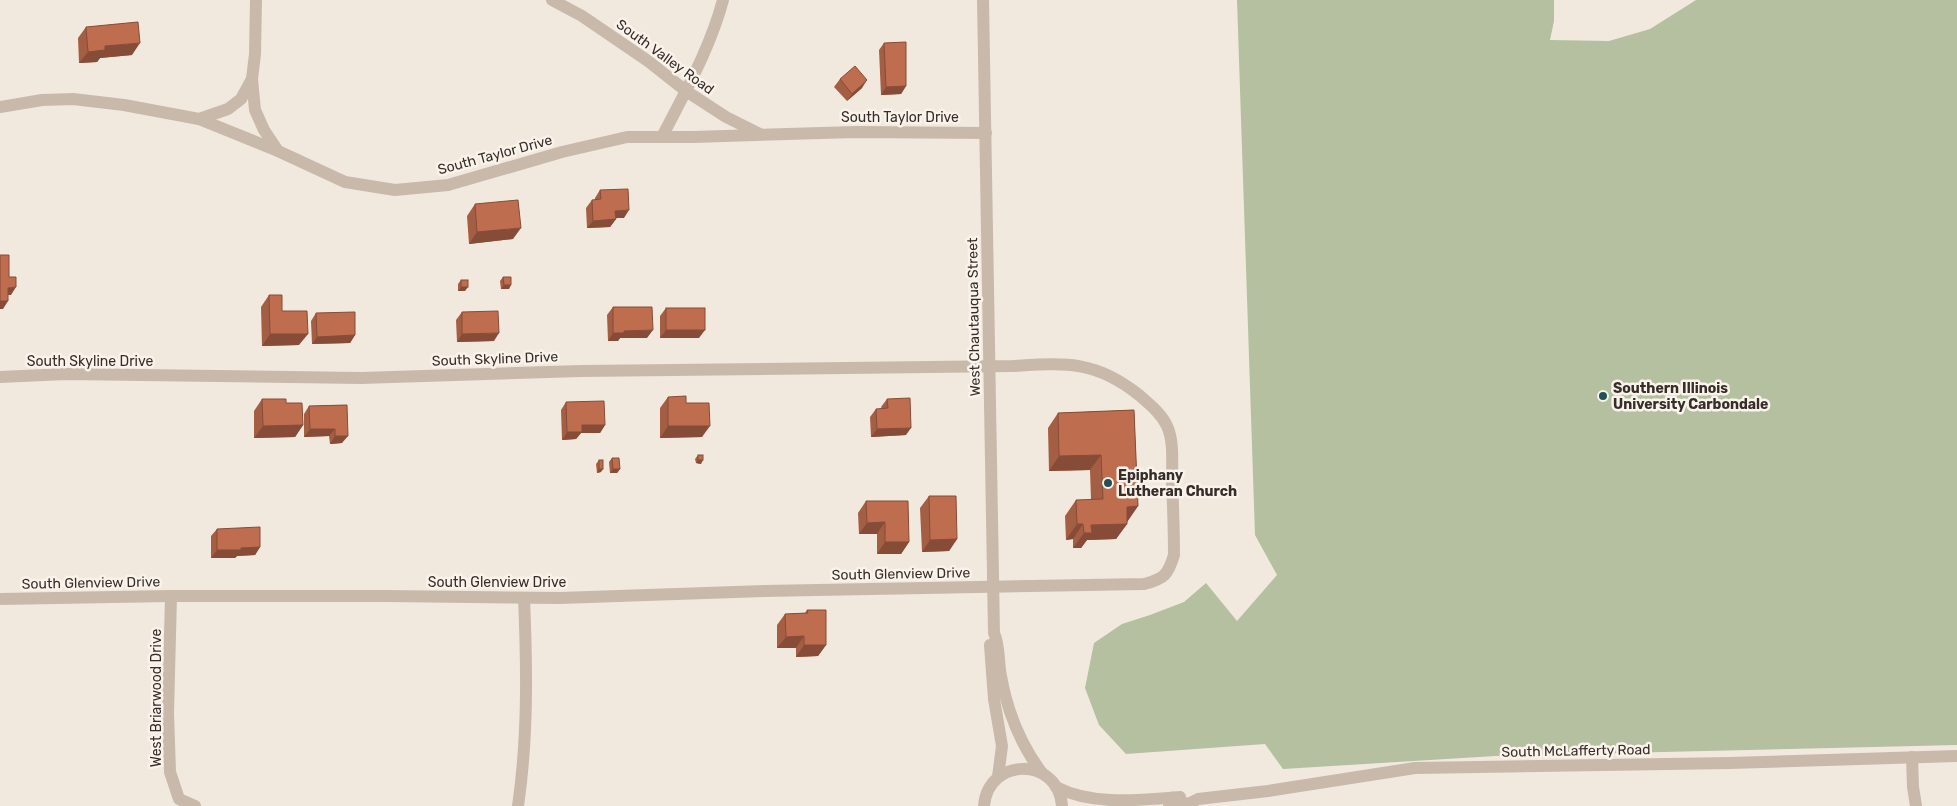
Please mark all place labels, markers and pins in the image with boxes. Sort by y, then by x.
place label: Southern Illinois University Carbondale [1613,380,1768,413]
marker: Southern Illinois University Carbondale [1597,390,1609,402]
place label: Epiphany Lutheran Church [1118,467,1237,500]
marker: Epiphany Lutheran Church [1102,477,1114,489]

